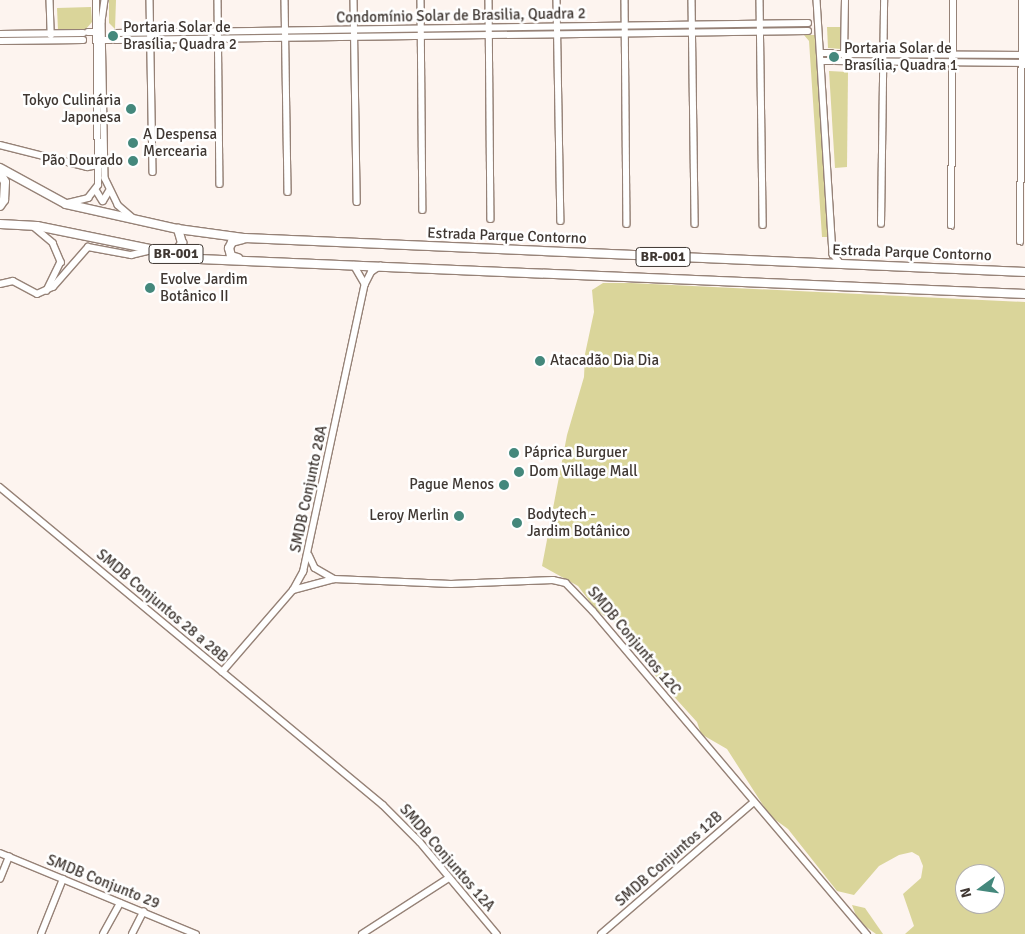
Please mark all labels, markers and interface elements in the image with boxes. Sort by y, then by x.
street label: Condomínio Solar de Brasilia, Quadra 2 [336,5,586,27]
place label: Portaria Solar de Brasília, Quadra 2 [123,18,237,53]
marker: Portaria Solar de Brasília, Quadra 2 [107,30,119,42]
place label: Portaria Solar de Brasília, Quadra 1 [844,39,958,74]
marker: Portaria Solar de Brasília, Quadra 1 [828,51,840,63]
place label: Tokyo Culinária Japonesa [23,91,121,126]
marker: Tokyo Culinária Japonesa [125,103,137,115]
place label: A Despensa Mercearia [143,125,217,160]
marker: A Despensa Mercearia [127,137,139,149]
place label: Pão Dourado [42,152,123,170]
marker: Pão Dourado [127,155,139,167]
street label: Estrada Parque Contorno [427,224,587,248]
street label: Estrada Parque Contorno [832,241,992,265]
road number: BR-001 [148,242,204,266]
road number: BR-001 [636,246,690,268]
place label: Evolve Jardim Botânico II [160,270,248,305]
marker: Evolve Jardim Botânico II [144,282,156,294]
place label: Atacadão Dia Dia [550,352,659,370]
marker: Atacadão Dia Dia [534,355,546,367]
street label: SMDB Conjunto 28A [287,424,331,554]
place label: Páprica Burguer [524,444,627,462]
marker: Páprica Burguer [508,447,520,459]
place label: Dom Village Mall [529,463,638,481]
marker: Dom Village Mall [513,466,525,478]
place label: Pague Menos [409,476,494,494]
marker: Pague Menos [498,479,510,491]
place label: Bodytech - Jardim Botânico [527,505,630,540]
place label: Leroy Merlin [369,507,449,525]
marker: Leroy Merlin [453,510,465,522]
marker: Bodytech - Jardim Botânico [511,517,523,529]
street label: SMDB Conjuntos 28 a 28B [93,546,231,666]
street label: SMDB Conjuntos 12C [583,583,685,699]
street label: SMDB Conjuntos 12A [396,801,498,915]
street label: SMDB Conjuntos 12B [612,808,726,910]
street label: SMDB Conjunto 29 [44,851,162,913]
north arrow [955,864,1005,914]
text: N [957,886,975,899]

